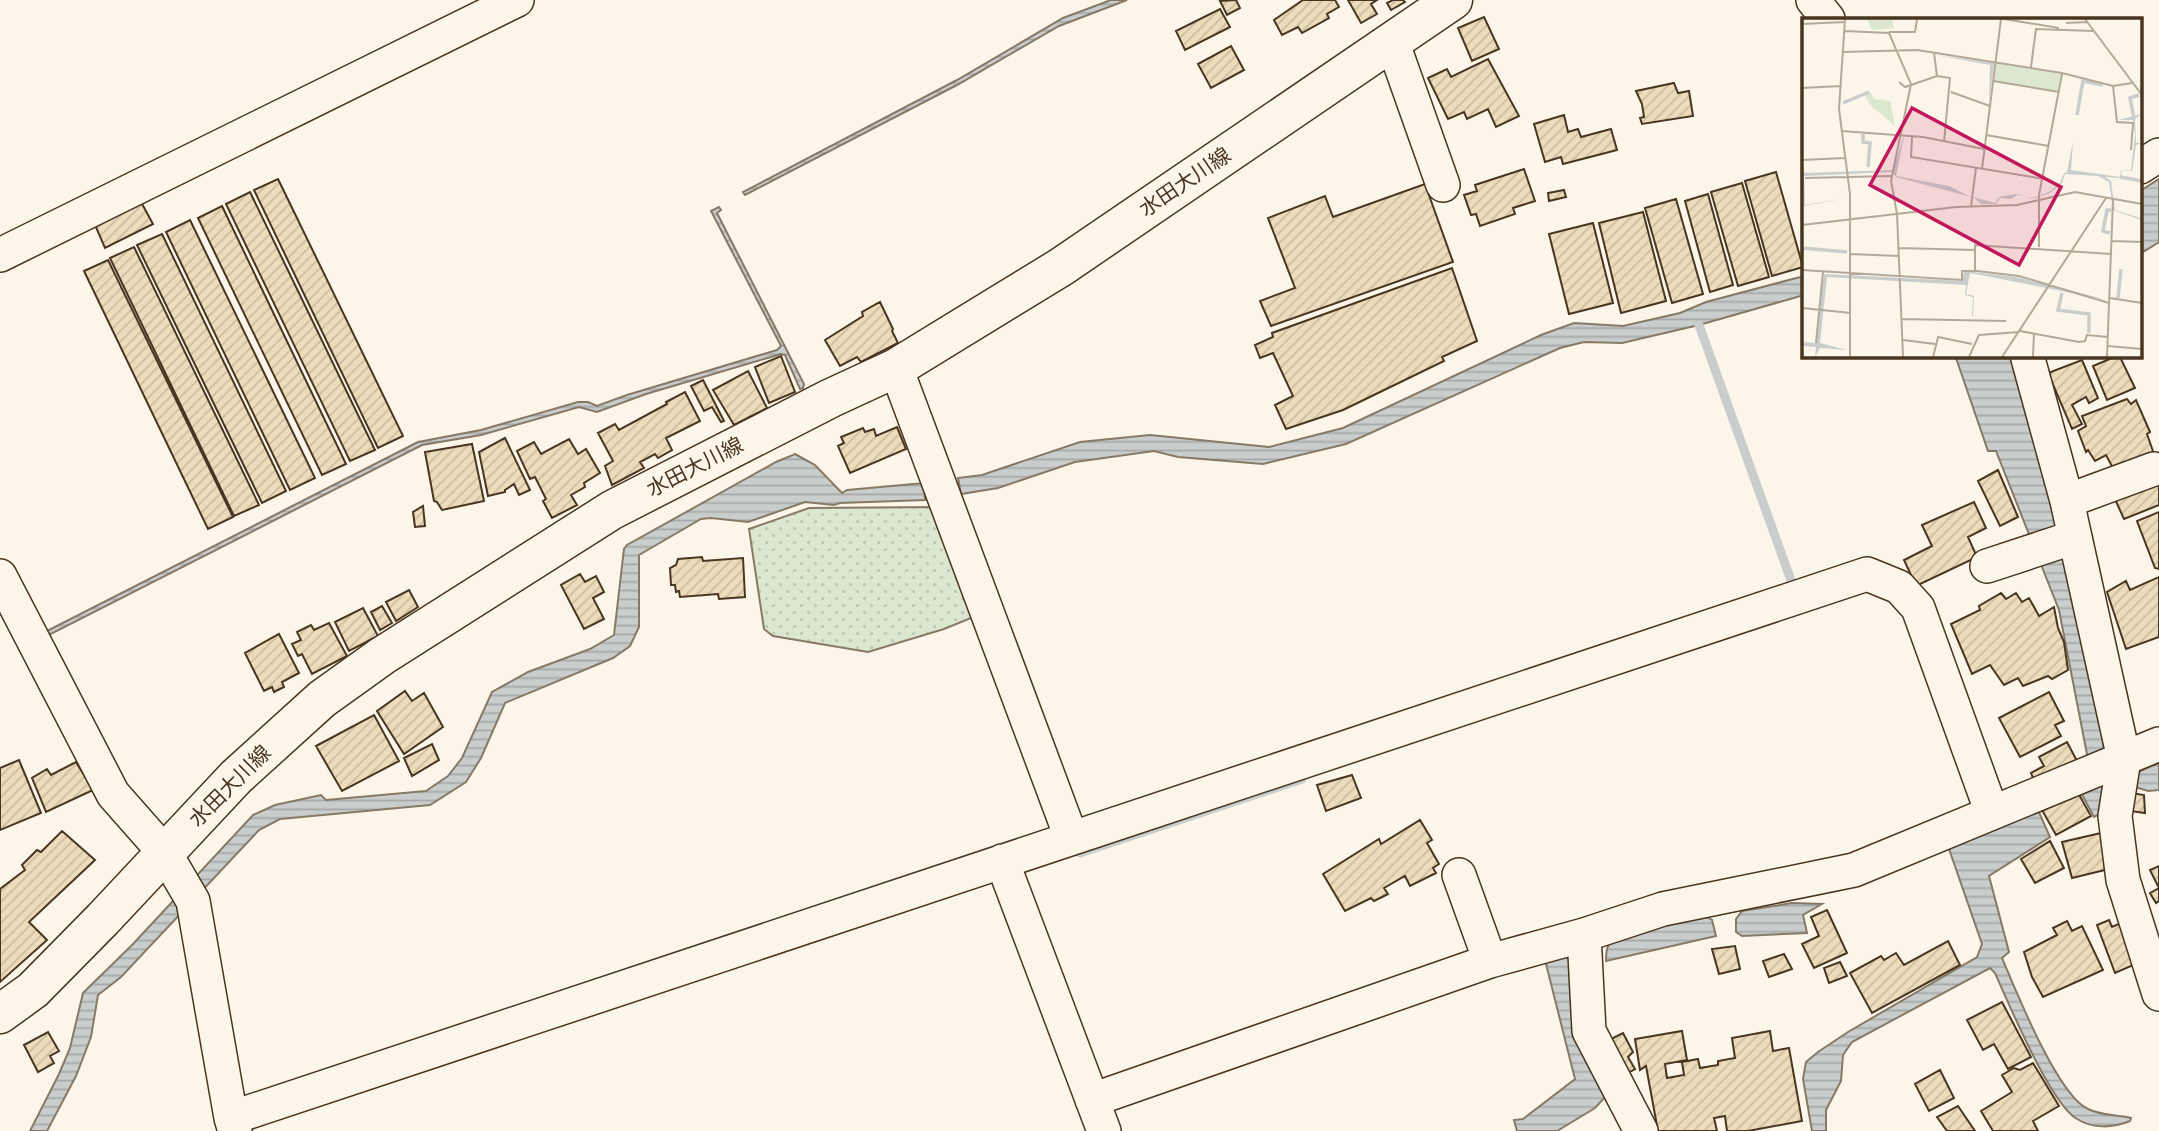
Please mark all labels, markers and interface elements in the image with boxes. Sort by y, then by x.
inset map [1802,18,2142,357]
street label: 水田大川線 [1134,142,1235,221]
street label: 水田大川線 [642,432,747,502]
street label: 水田大川線 [184,740,276,832]

